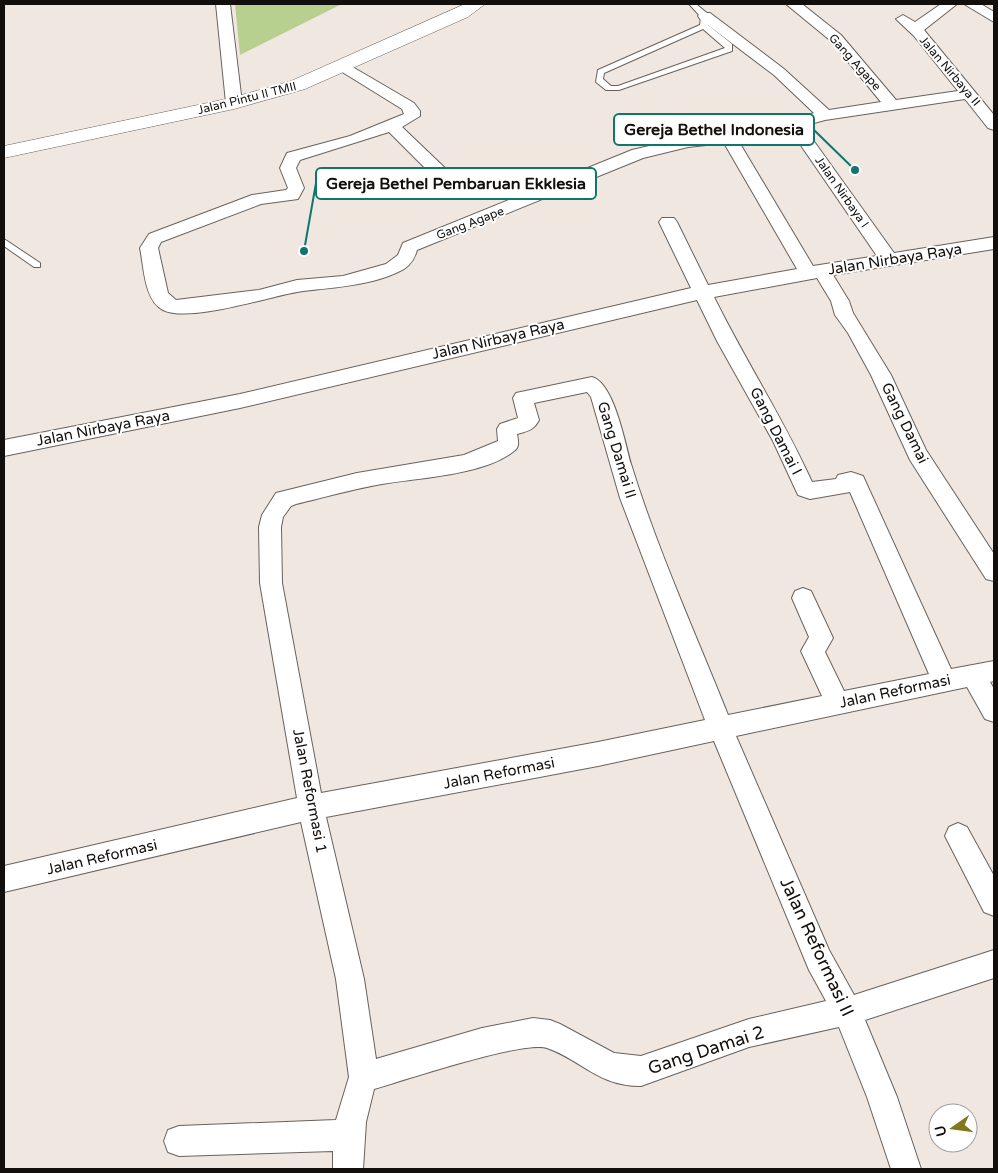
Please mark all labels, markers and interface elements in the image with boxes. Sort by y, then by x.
street label: Gang Agape [826,31,884,93]
street label: Jalan Nirbaya II [917,33,983,109]
street label: Jalan Pintu II TMII [196,79,298,117]
callout: Gereja Bethel Indonesia [614,114,814,145]
text: Gereja Bethel Indonesia [624,120,804,140]
street label: Jalan Nirbaya I [812,154,872,230]
callout: Gereja Bethel Pembaruan Ekklesia [316,168,596,199]
text: Gereja Bethel Pembaruan Ekklesia [326,174,586,194]
street label: Gang Agape [434,204,506,242]
street label: Jalan Nirbaya Raya [827,240,963,278]
street label: Jalan Nirbaya Raya [430,315,566,363]
street label: Gang Damai [878,380,932,466]
street label: Gang Damai I [746,384,806,478]
street label: Gang Damai II [594,399,640,501]
street label: Jalan Nirbaya Raya [35,406,171,450]
street label: Jalan Reformasi [838,670,952,712]
street label: Jalan Reformasi 1 [289,727,331,855]
street label: Jalan Reformasi [442,753,556,793]
street label: Jalan Reformasi [45,836,159,878]
street label: Jalan Reformasi II [775,874,859,1020]
street label: Gang Damai 2 [645,1021,767,1079]
north arrow [928,1103,978,1153]
text: U [931,1124,950,1138]

